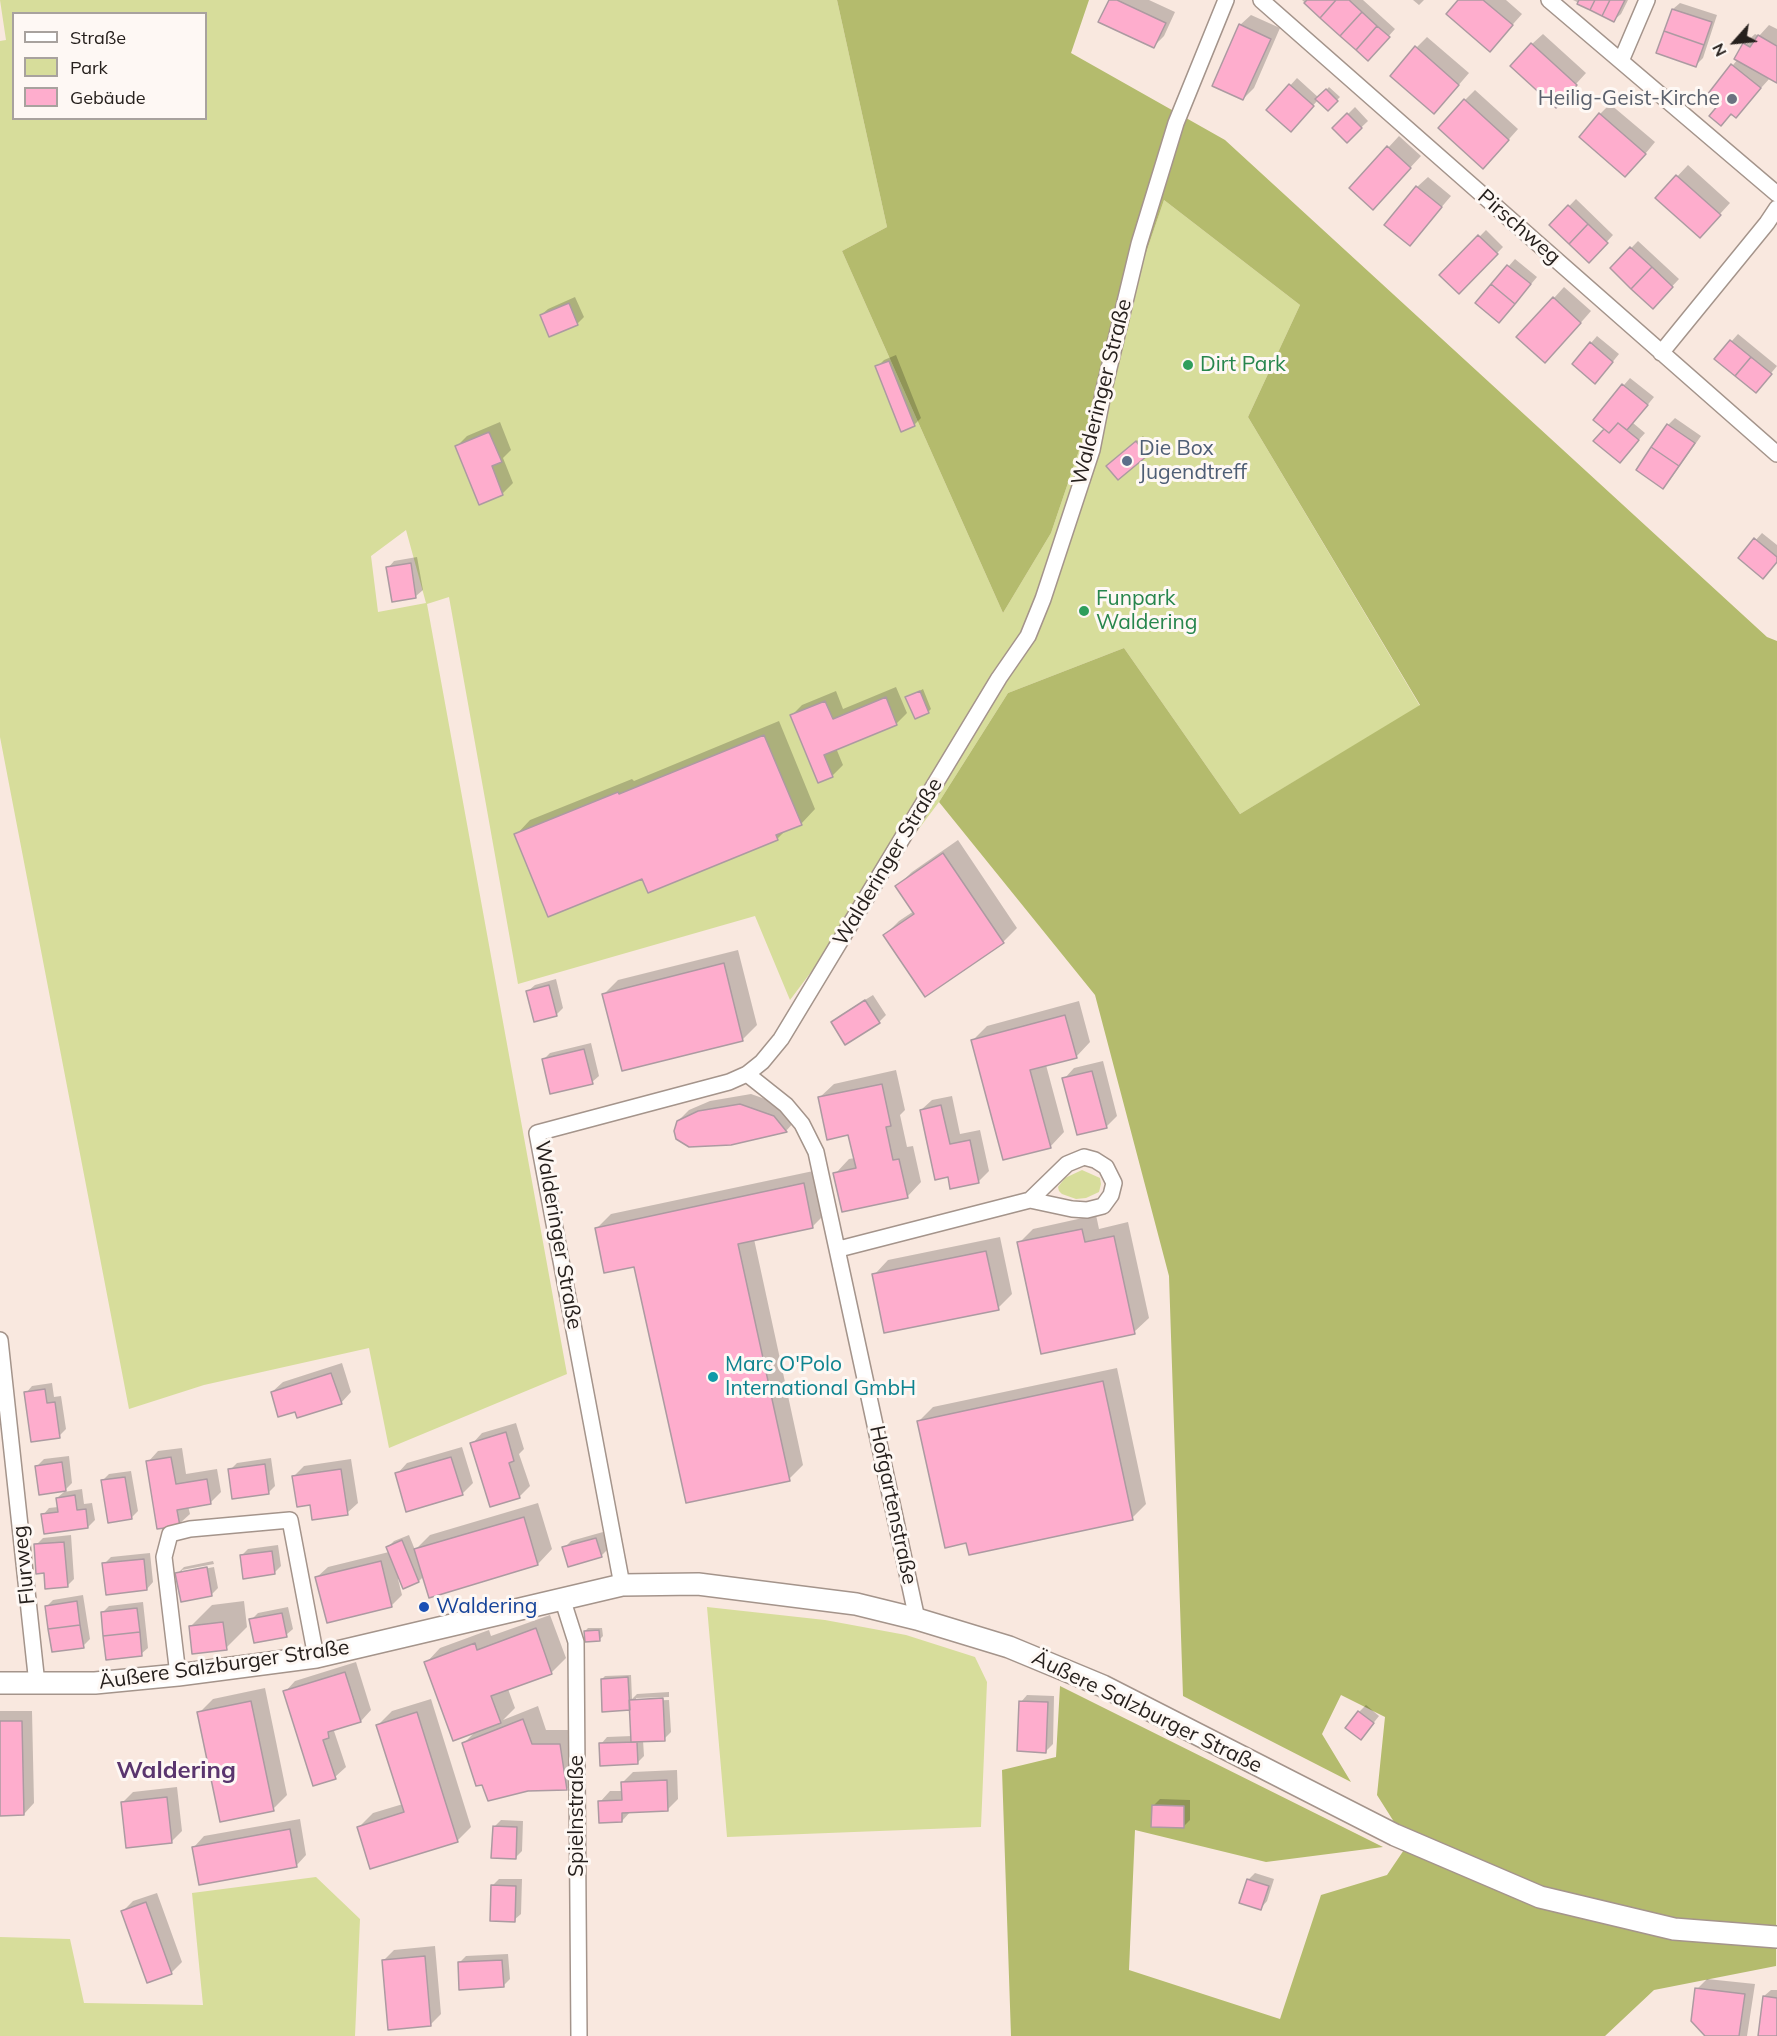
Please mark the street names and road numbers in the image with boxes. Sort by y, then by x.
street label: Pirschweg [1472,184,1566,270]
street label: Walderinger Straße [1067,296,1137,488]
street label: Walderinger Straße [828,774,948,950]
street label: Walderinger Straße [529,1139,587,1331]
street label: Hofgartenstraße [864,1423,922,1587]
street label: Flurweg [7,1524,41,1606]
street label: Äußere Salzburger Straße [97,1635,351,1695]
street label: Äußere Salzburger Straße [1028,1645,1266,1779]
street label: Spielnstraße [564,1755,590,1877]

